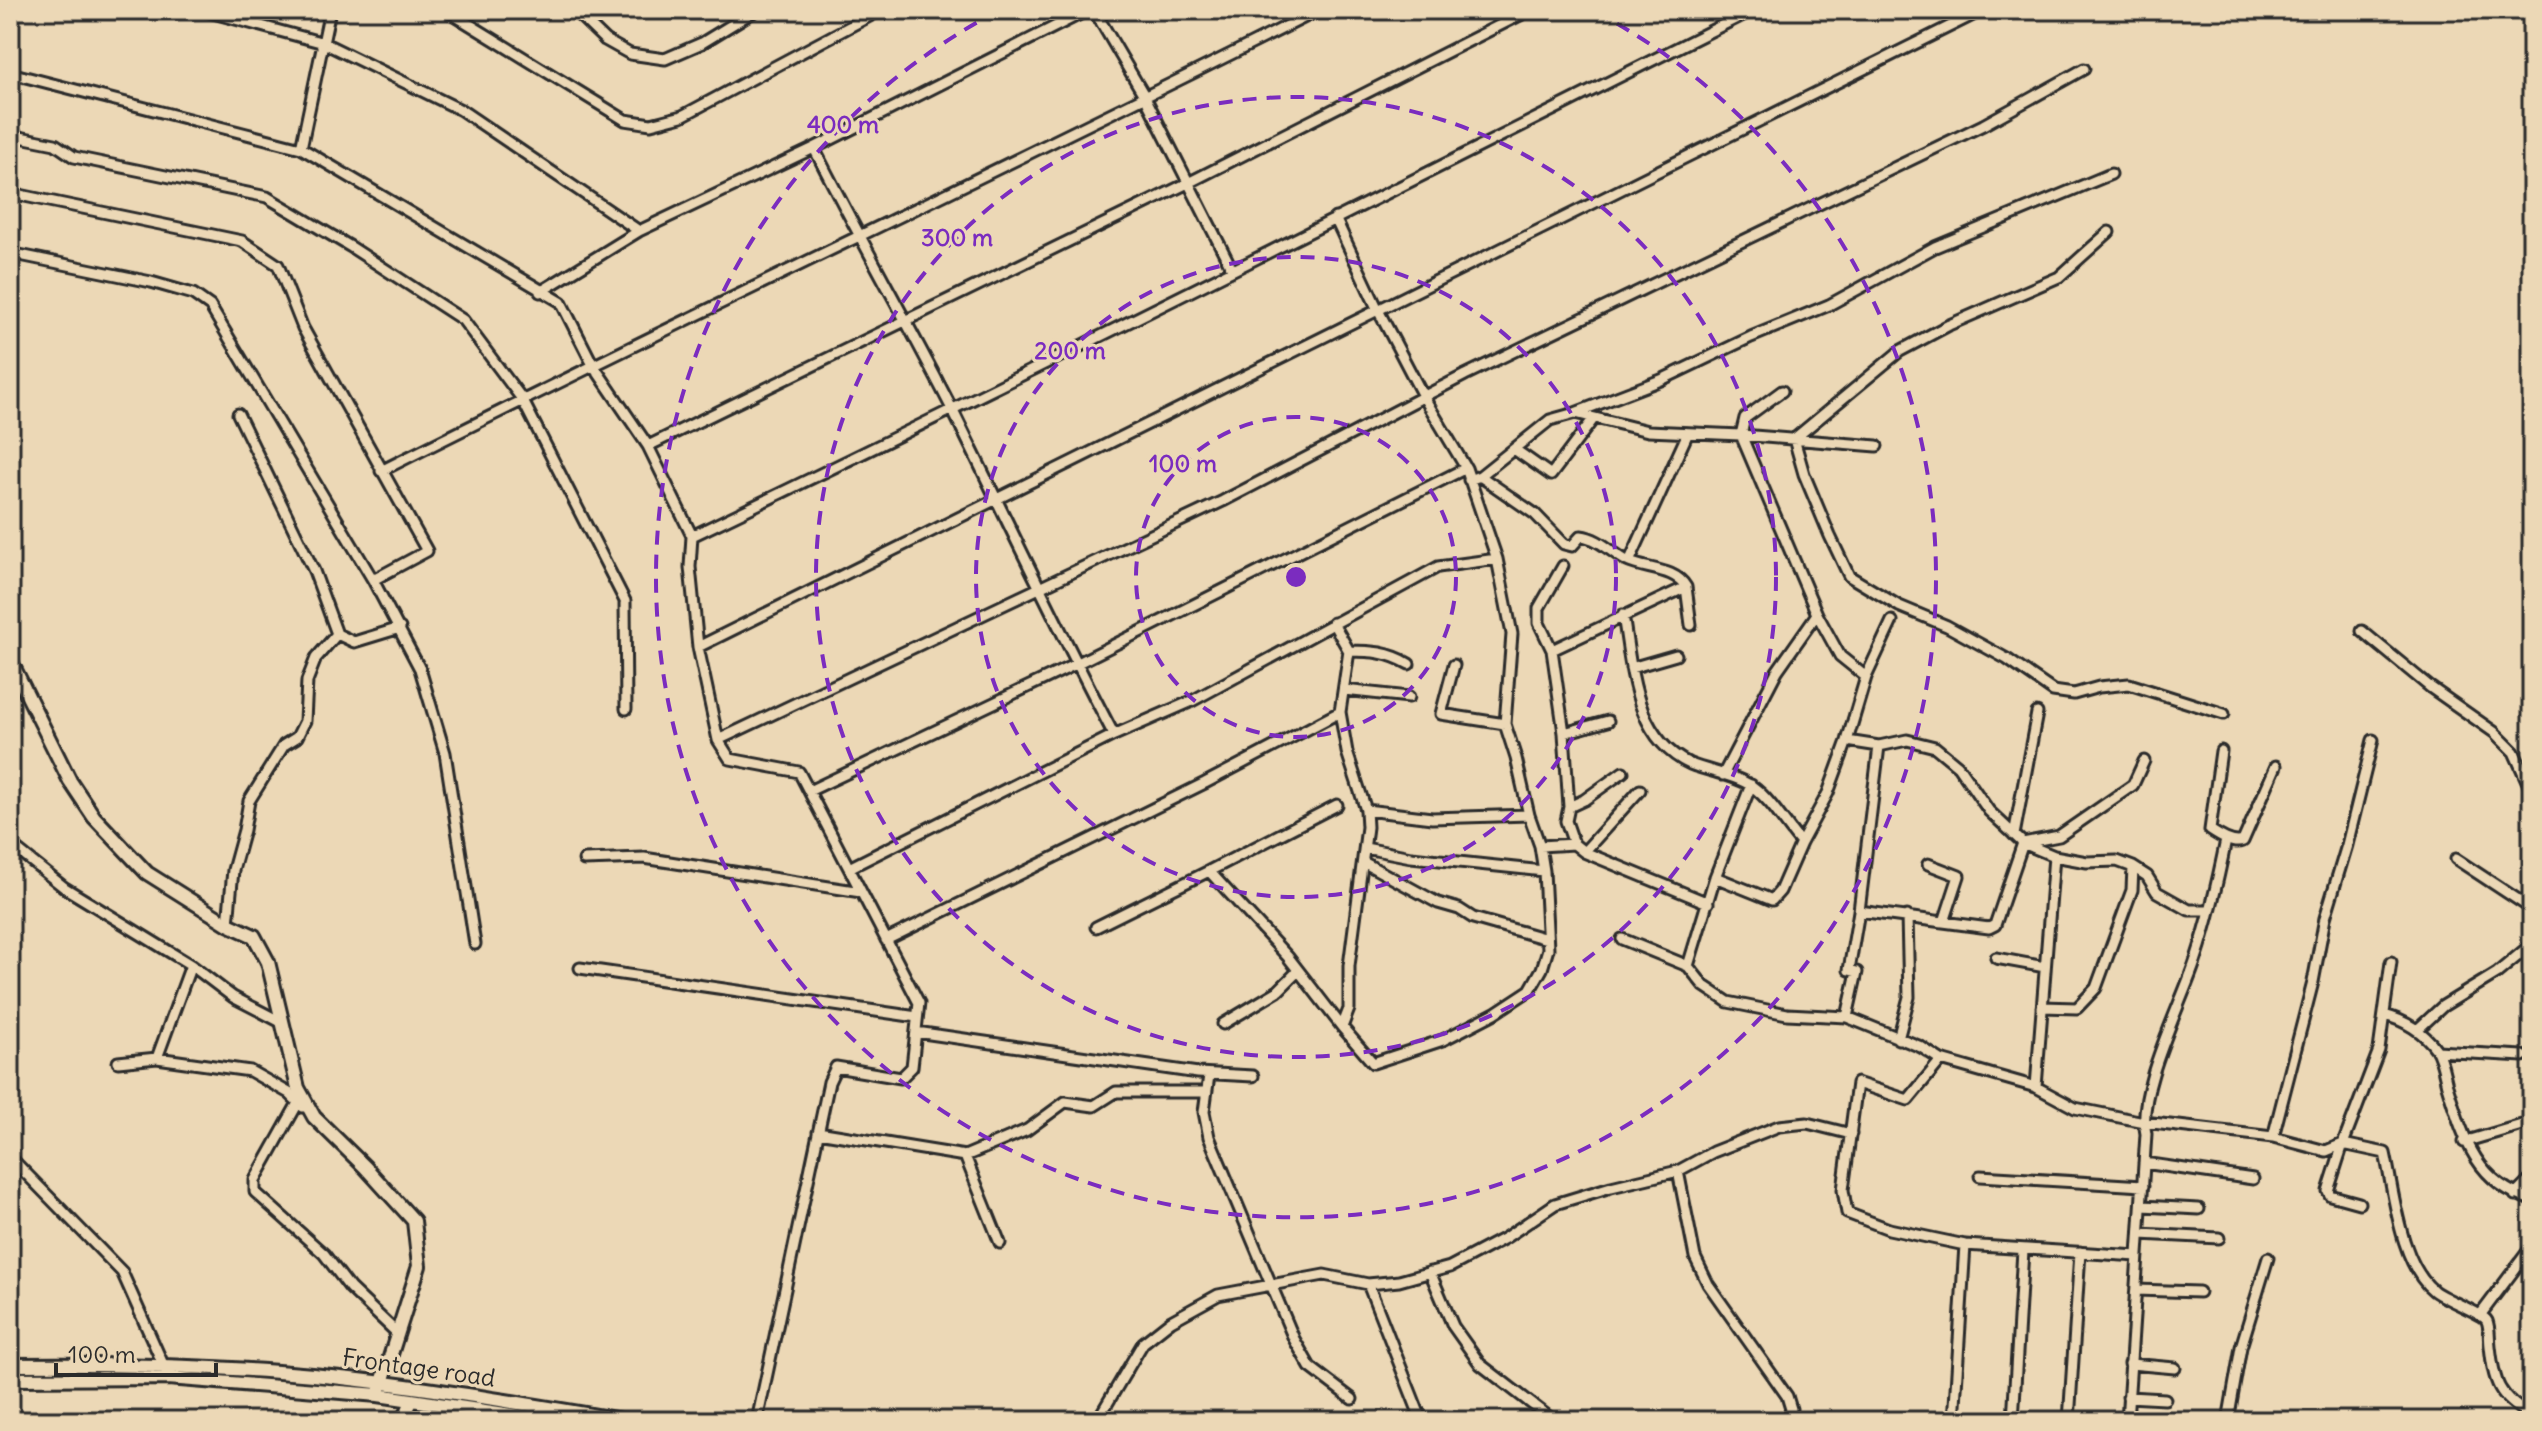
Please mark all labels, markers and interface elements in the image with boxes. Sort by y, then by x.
text: 400 m [807,109,879,139]
text: 300 m [921,222,993,252]
text: 200 m [1034,335,1106,365]
text: 100 m [1149,448,1217,478]
centre of rings [1282,563,1310,591]
scale bar [56,1327,216,1377]
text: 100 m [68,1339,136,1369]
street label: Frontage road [341,1341,497,1393]

